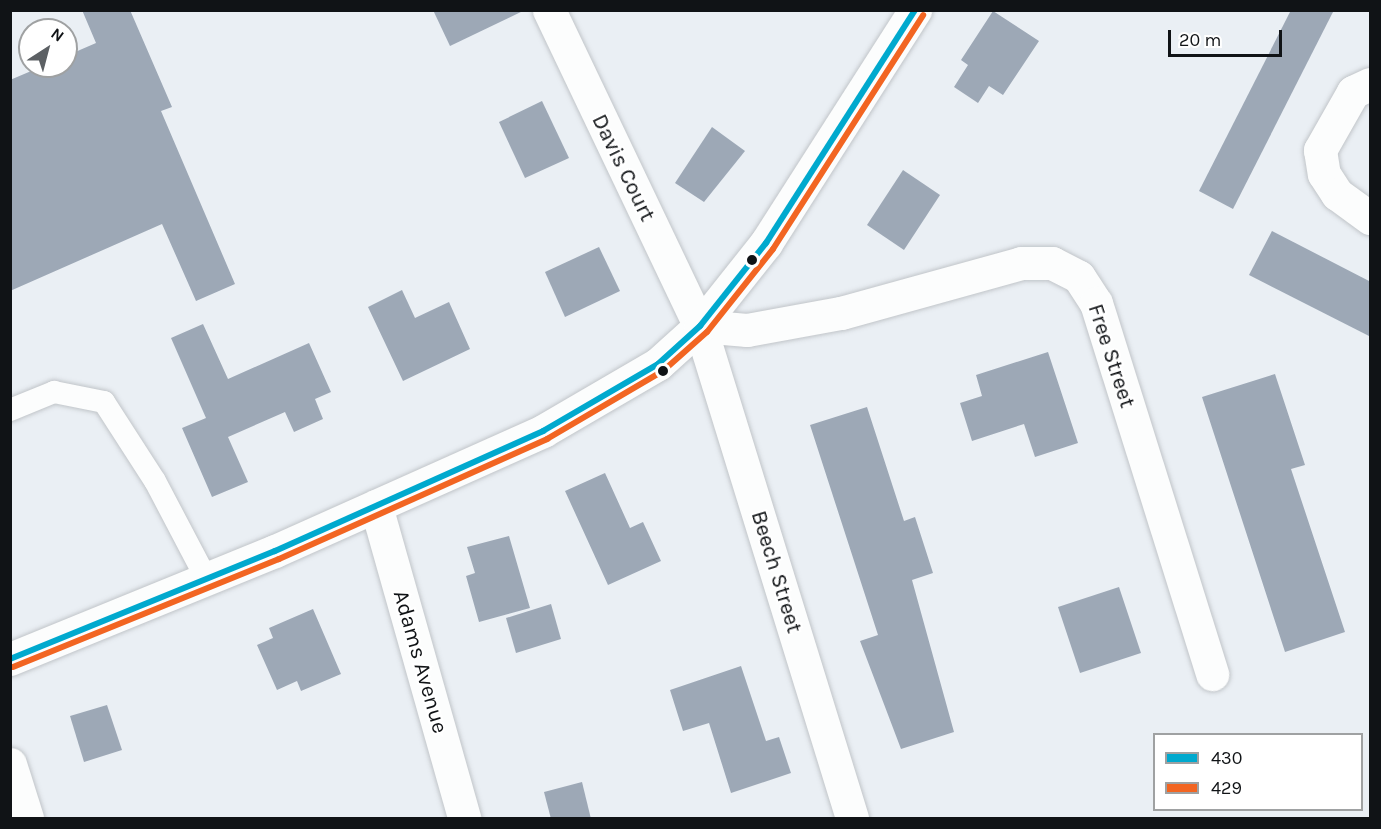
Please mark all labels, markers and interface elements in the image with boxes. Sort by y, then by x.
north arrow [18,18,78,78]
scale bar [1171,18,1285,56]
text: N [47,24,68,46]
text: 20 m [1179,29,1221,51]
street label: Davis Court [586,110,660,226]
unlabelled marker [746,254,758,266]
street label: Free Street [1082,301,1140,411]
unlabelled marker [657,365,669,377]
street label: Beech Street [745,508,807,636]
street label: Adams Avenue [387,587,453,737]
legend [1153,733,1363,811]
text: 430 [1211,747,1242,769]
text: 429 [1211,777,1242,799]

